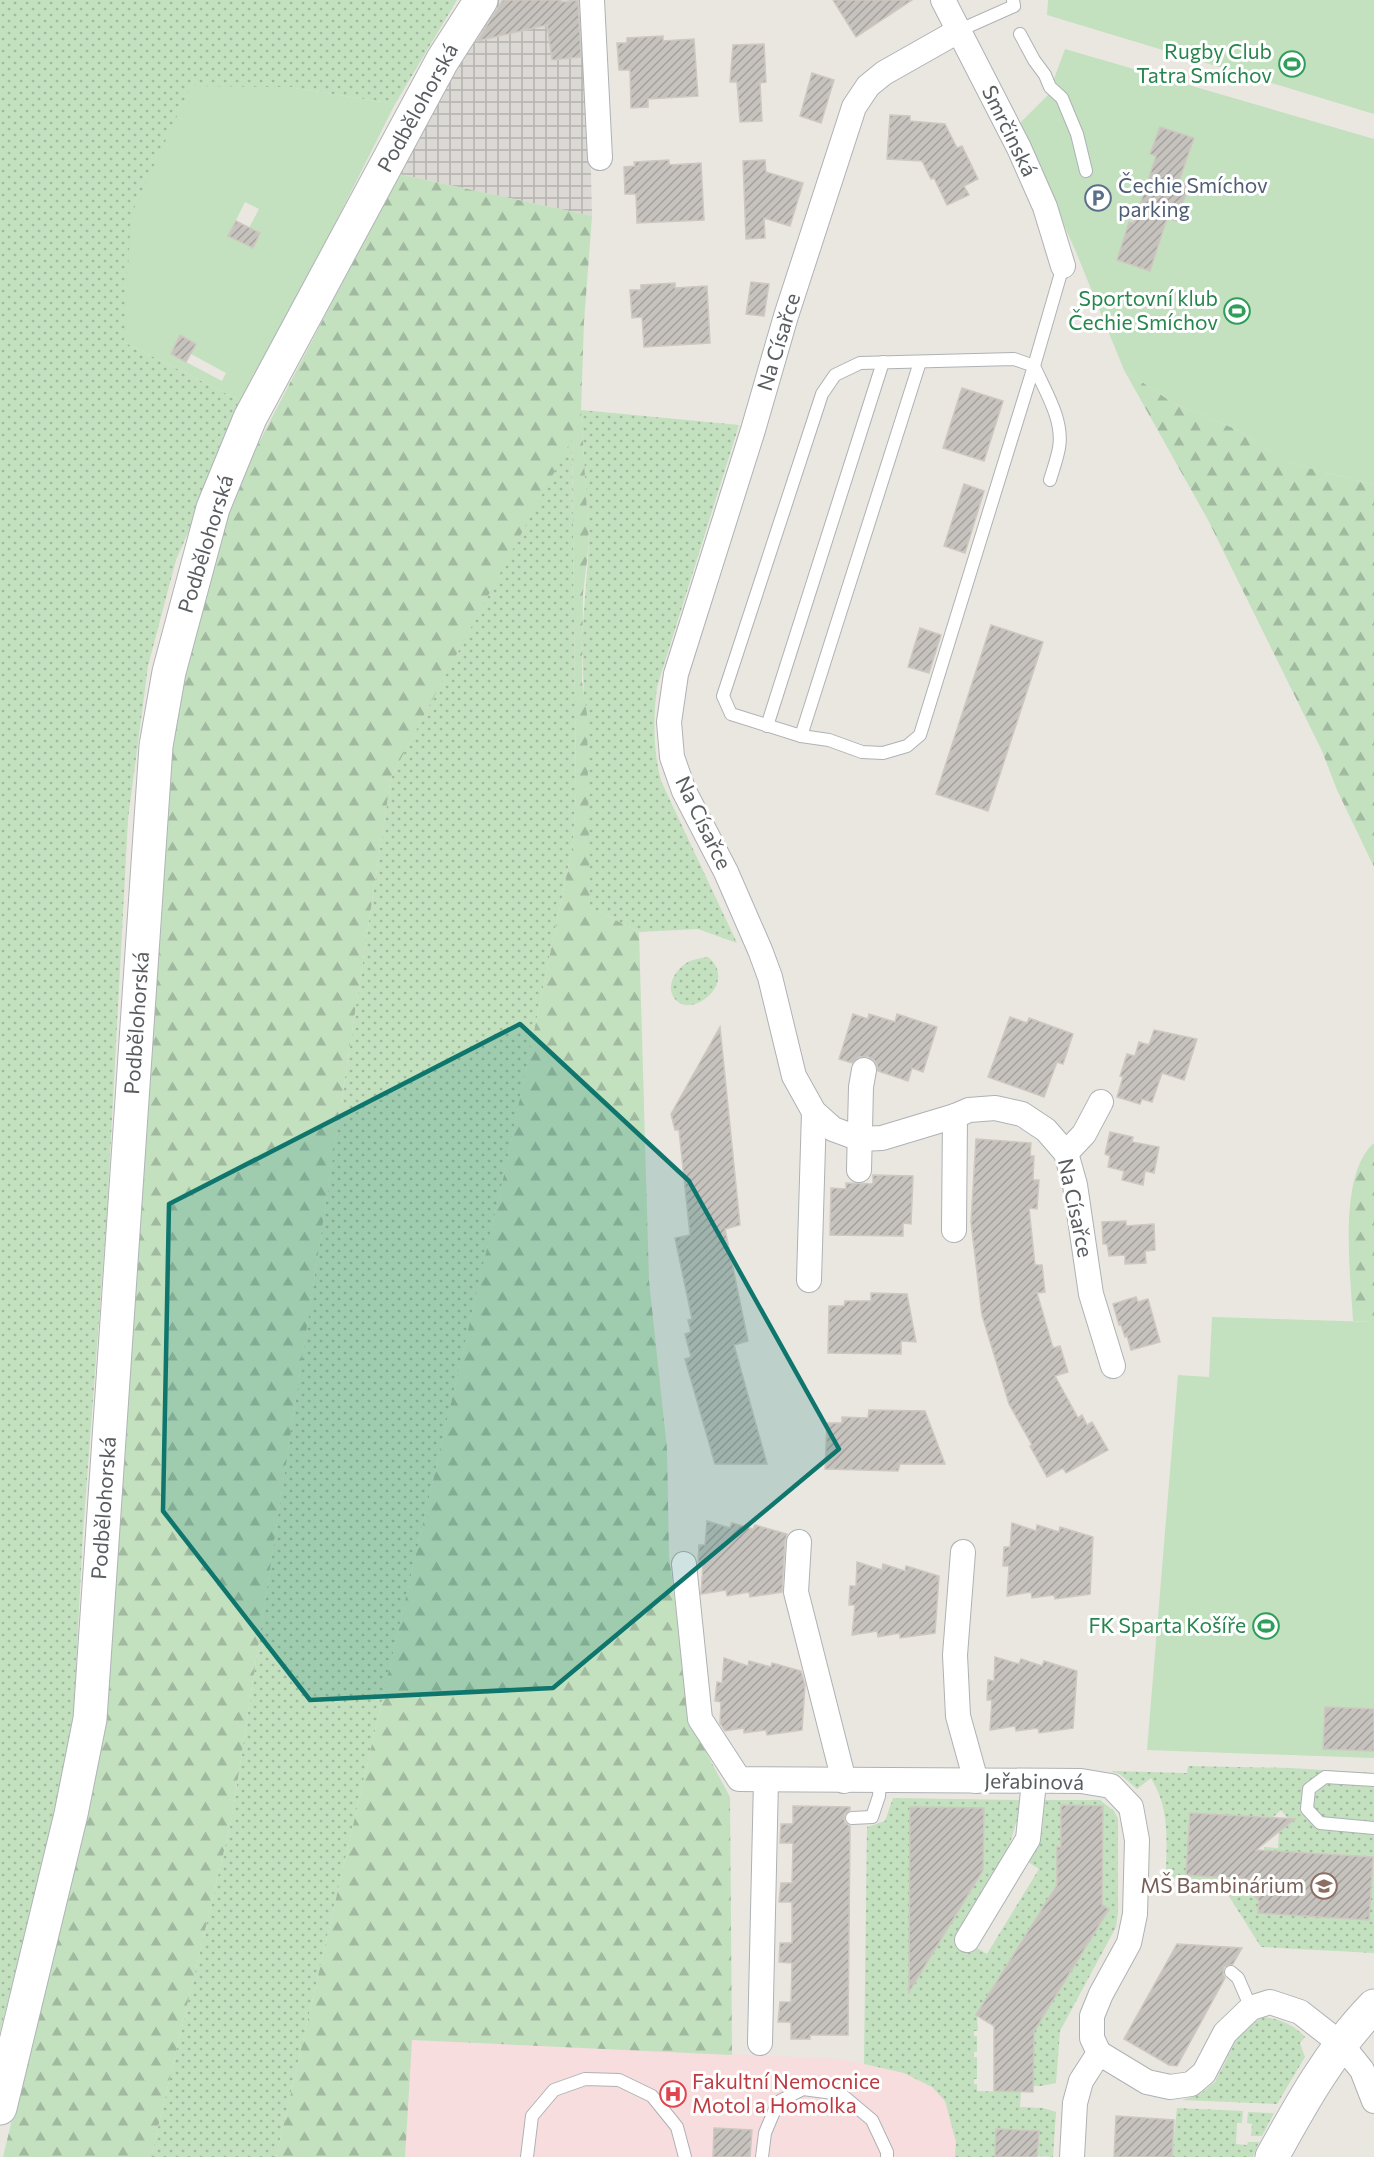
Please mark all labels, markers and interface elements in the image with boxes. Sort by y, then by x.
place label: Rugby Club Tatra Smíchov [1136,38,1272,87]
street label: Podbělohorská [371,39,462,176]
sports icon: Rugby Club Tatra Smíchov [1277,49,1307,79]
street label: Smrčinská [978,81,1043,180]
place label: Čechie Smíchov parking [1118,172,1268,221]
parking icon: Čechie Smíchov parking [1083,183,1113,213]
place label: Sportovní klub Čechie Smíchov [1068,285,1218,334]
street label: Na Císařce [751,290,804,393]
sports icon: Sportovní klub Čechie Smíchov [1222,296,1252,326]
street label: Podbělohorská [172,471,237,616]
street label: Na Císařce [671,772,738,873]
street label: Podbělohorská [118,951,153,1095]
street label: Na Císařce [1054,1156,1099,1260]
street label: Podbělohorská [85,1436,120,1580]
sports icon: FK Sparta Košíře [1251,1611,1281,1641]
place label: FK Sparta Košíře [1088,1612,1246,1637]
street label: Jeřabinová [984,1767,1084,1794]
school or university icon: MŠ Bambinárium [1309,1871,1339,1901]
place label: MŠ Bambinárium [1140,1872,1304,1897]
place label: Fakultní Nemocnice Motol a Homolka [692,2068,880,2117]
hospital icon: Fakultní Nemocnice Motol a Homolka [658,2079,688,2109]

